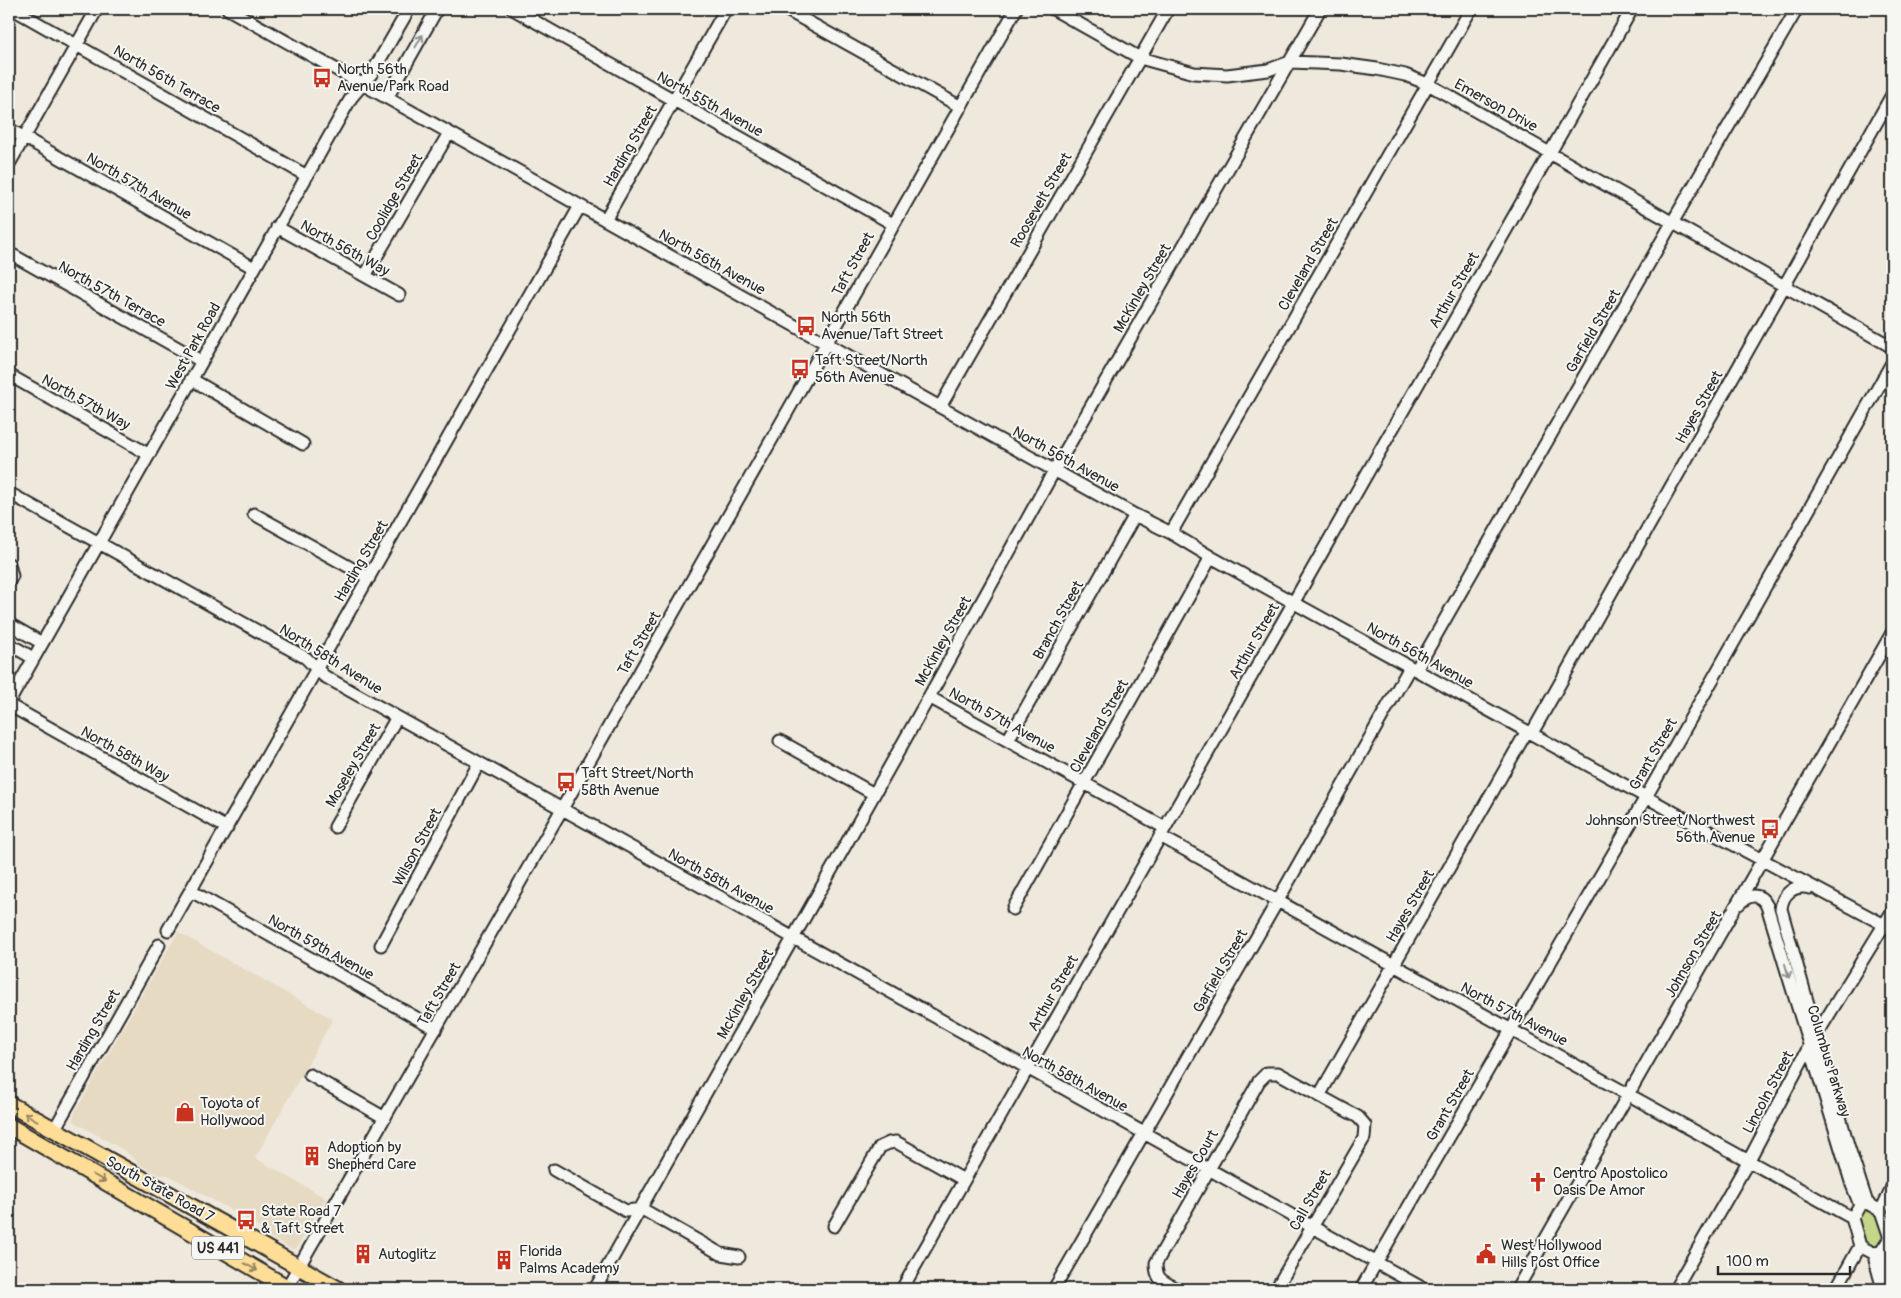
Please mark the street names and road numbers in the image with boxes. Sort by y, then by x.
street label: North 56th Terrace [110,41,224,118]
street label: North 55th Avenue [653,67,767,142]
street label: Emerson Drive [1451,75,1541,136]
street label: Harding Street [599,101,662,191]
street label: North 57th Avenue [83,149,195,225]
street label: Coolidge Street [362,149,428,244]
street label: Roosevelt Street [1007,149,1077,251]
street label: Cleveland Street [1274,214,1343,314]
street label: North 56th Way [297,216,393,281]
street label: North 56th Avenue [655,225,769,300]
street label: Taft Street [828,228,879,300]
street label: McKinley Street [1109,239,1176,336]
street label: Arthur Street [1425,248,1484,332]
street label: North 57th Terrace [55,257,169,332]
street label: Garfield Street [1562,285,1625,376]
street label: West Park Road [162,299,225,393]
street label: Hayes Street [1672,366,1728,447]
street label: North 57th Way [38,370,134,435]
street label: North 56th Avenue [1009,422,1123,497]
street label: Harding Street [330,516,393,606]
street label: Branch Street [1029,577,1088,663]
street label: McKinley Street [911,592,976,689]
street label: Arthur Street [1225,599,1284,683]
street label: Taft Street [614,607,666,679]
street label: North 56th Avenue [1363,618,1477,693]
street label: North 58th Avenue [276,620,386,699]
street label: Cleveland Street [1066,675,1133,776]
street label: North 57th Avenue [945,683,1059,758]
street label: Grant Street [1625,714,1682,794]
street label: Moseley Street [322,719,386,811]
street label: North 58th Way [77,722,173,787]
street label: Wilson Street [389,804,446,890]
street label: North 58th Avenue [665,845,777,919]
street label: Hayes Street [1382,866,1439,946]
street label: Johnson Street [1661,906,1727,1001]
street label: North 59th Avenue [264,910,378,985]
street label: Garfield Street [1189,925,1252,1016]
street label: McKinley Street [713,945,778,1042]
street label: Arthur Street [1024,951,1083,1035]
street label: Taft Street [414,958,466,1030]
street label: North 57th Avenue [1457,978,1571,1051]
street label: Harding Street [62,985,125,1075]
street label: Columbus Parkway [1802,1003,1855,1120]
street label: North 58th Avenue [1019,1043,1131,1117]
street label: Lincoln Street [1739,1047,1799,1137]
street label: Grant Street [1422,1065,1479,1145]
street label: Hayes Court [1168,1126,1223,1202]
street label: South State Road 7 [102,1152,217,1227]
street label: Call Street [1285,1166,1336,1234]
road number: US 441 [192,1236,244,1260]

